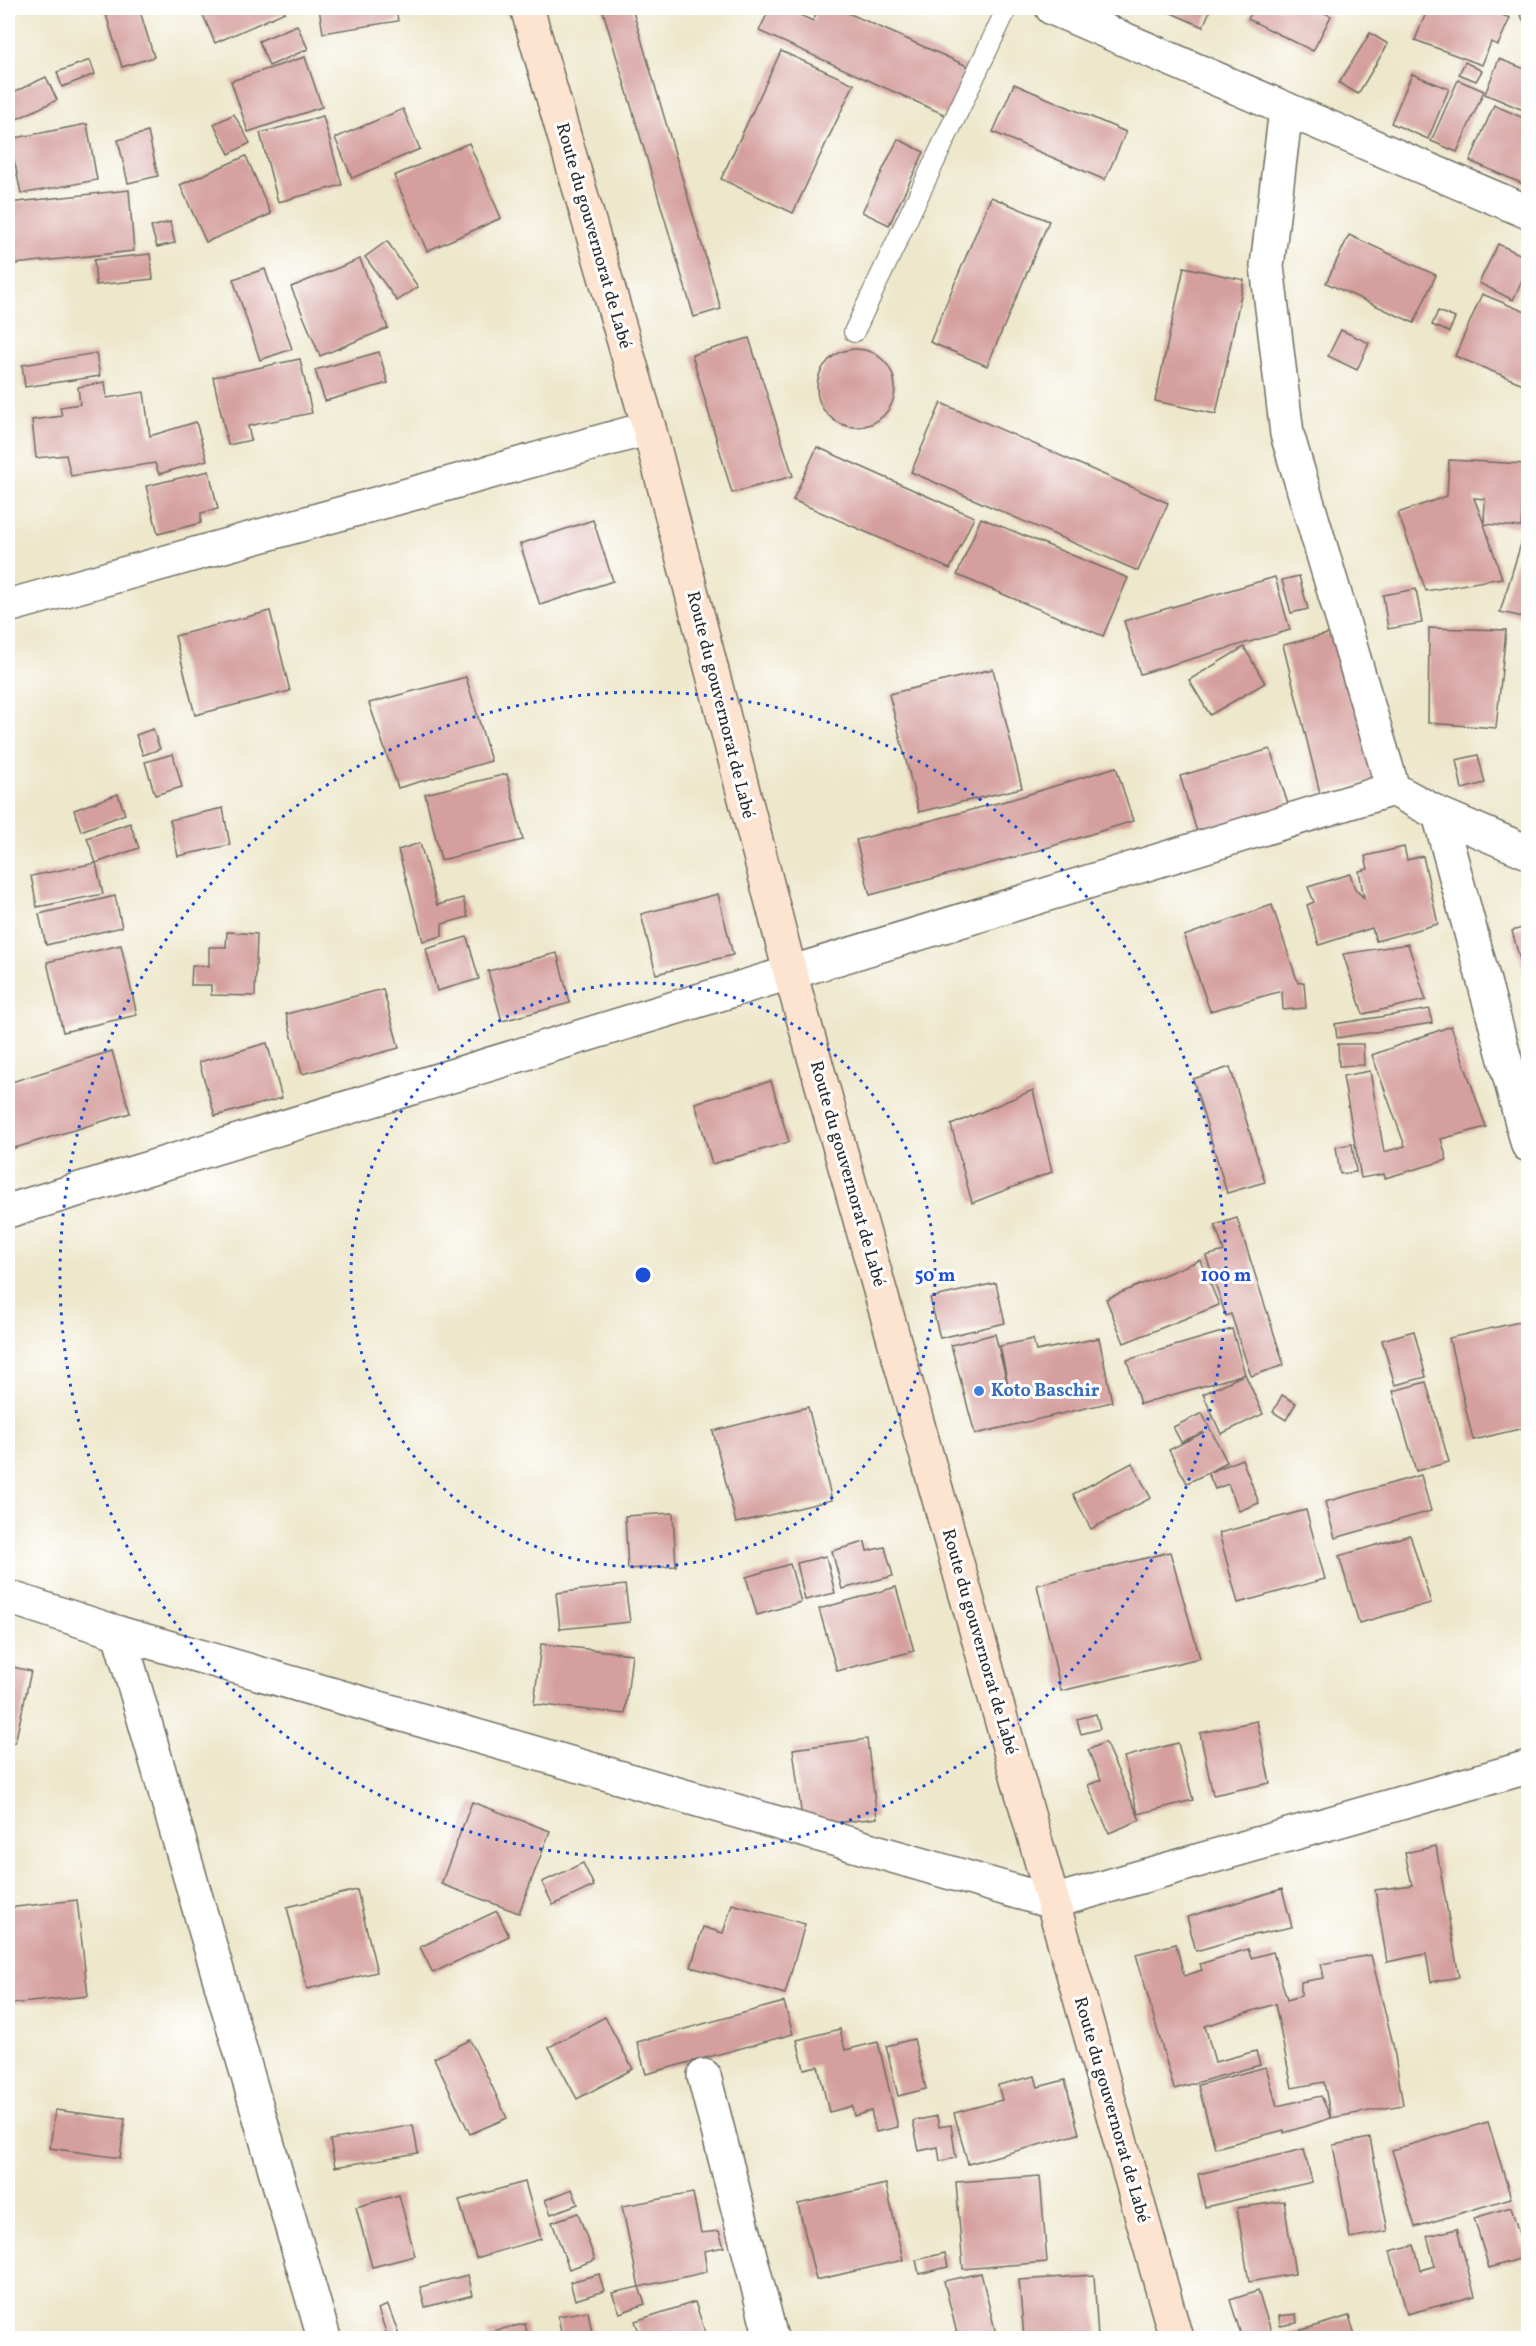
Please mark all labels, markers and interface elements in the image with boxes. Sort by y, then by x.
street label: Route du gouvernorat de Labé [549,120,637,352]
street label: Route du gouvernorat de Labé [680,589,760,821]
street label: Route du gouvernorat de Labé [803,1058,891,1290]
text: 50 m [915,1264,955,1289]
text: 100 m [1201,1264,1251,1289]
centre of rings [633,1265,653,1285]
place label: Koto Baschir [991,1379,1100,1404]
marker: Koto Baschir [972,1384,986,1398]
street label: Route du gouvernorat de Labé [935,1526,1023,1758]
street label: Route du gouvernorat de Labé [1067,1994,1155,2226]

